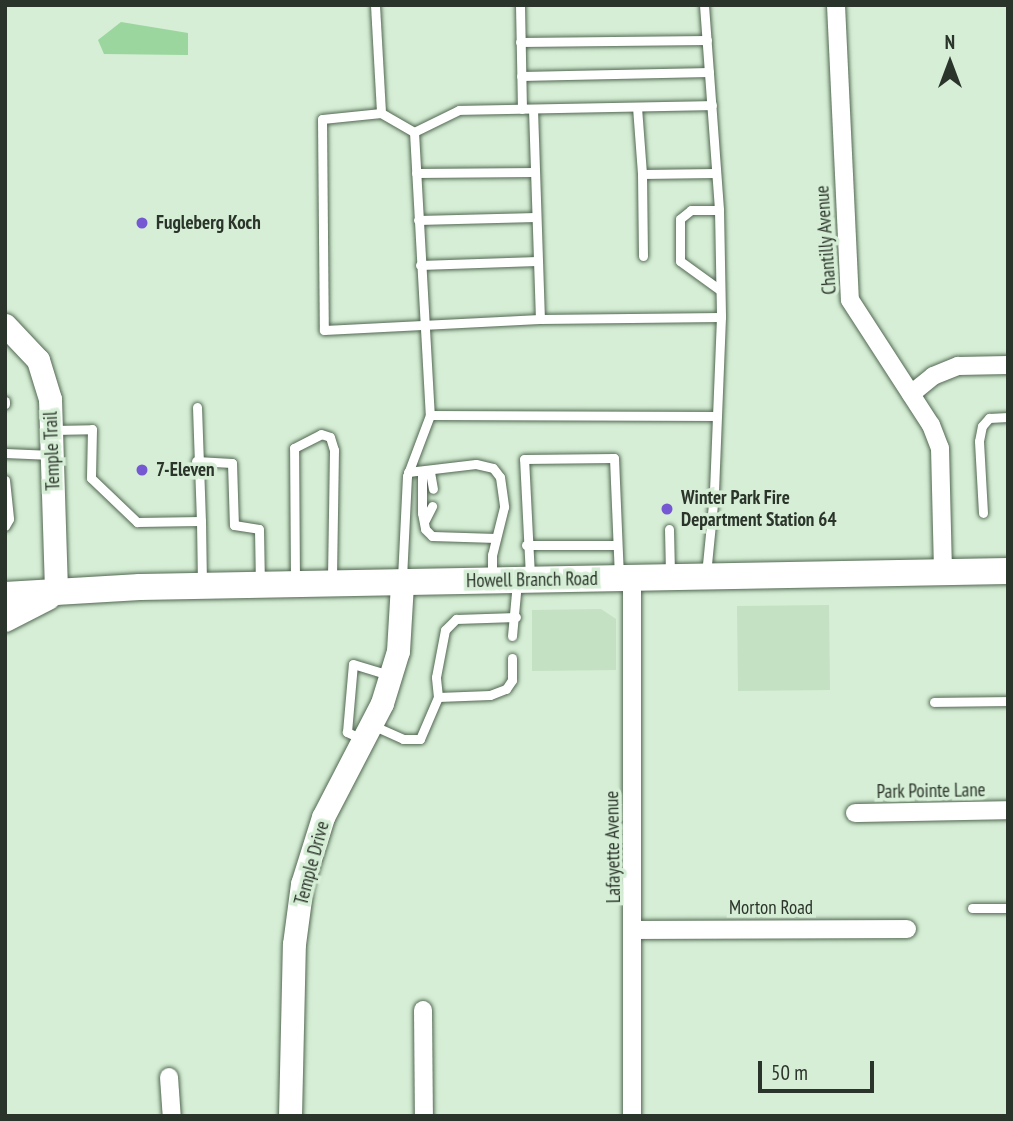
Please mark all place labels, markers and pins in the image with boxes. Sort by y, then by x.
place label: Fugleberg Koch [156,212,261,234]
marker: Fugleberg Koch [134,215,150,231]
place label: 7-Eleven [156,459,215,481]
marker: 7-Eleven [134,462,150,478]
place label: Winter Park Fire Department Station 64 [681,487,836,531]
marker: Winter Park Fire Department Station 64 [659,501,675,517]

